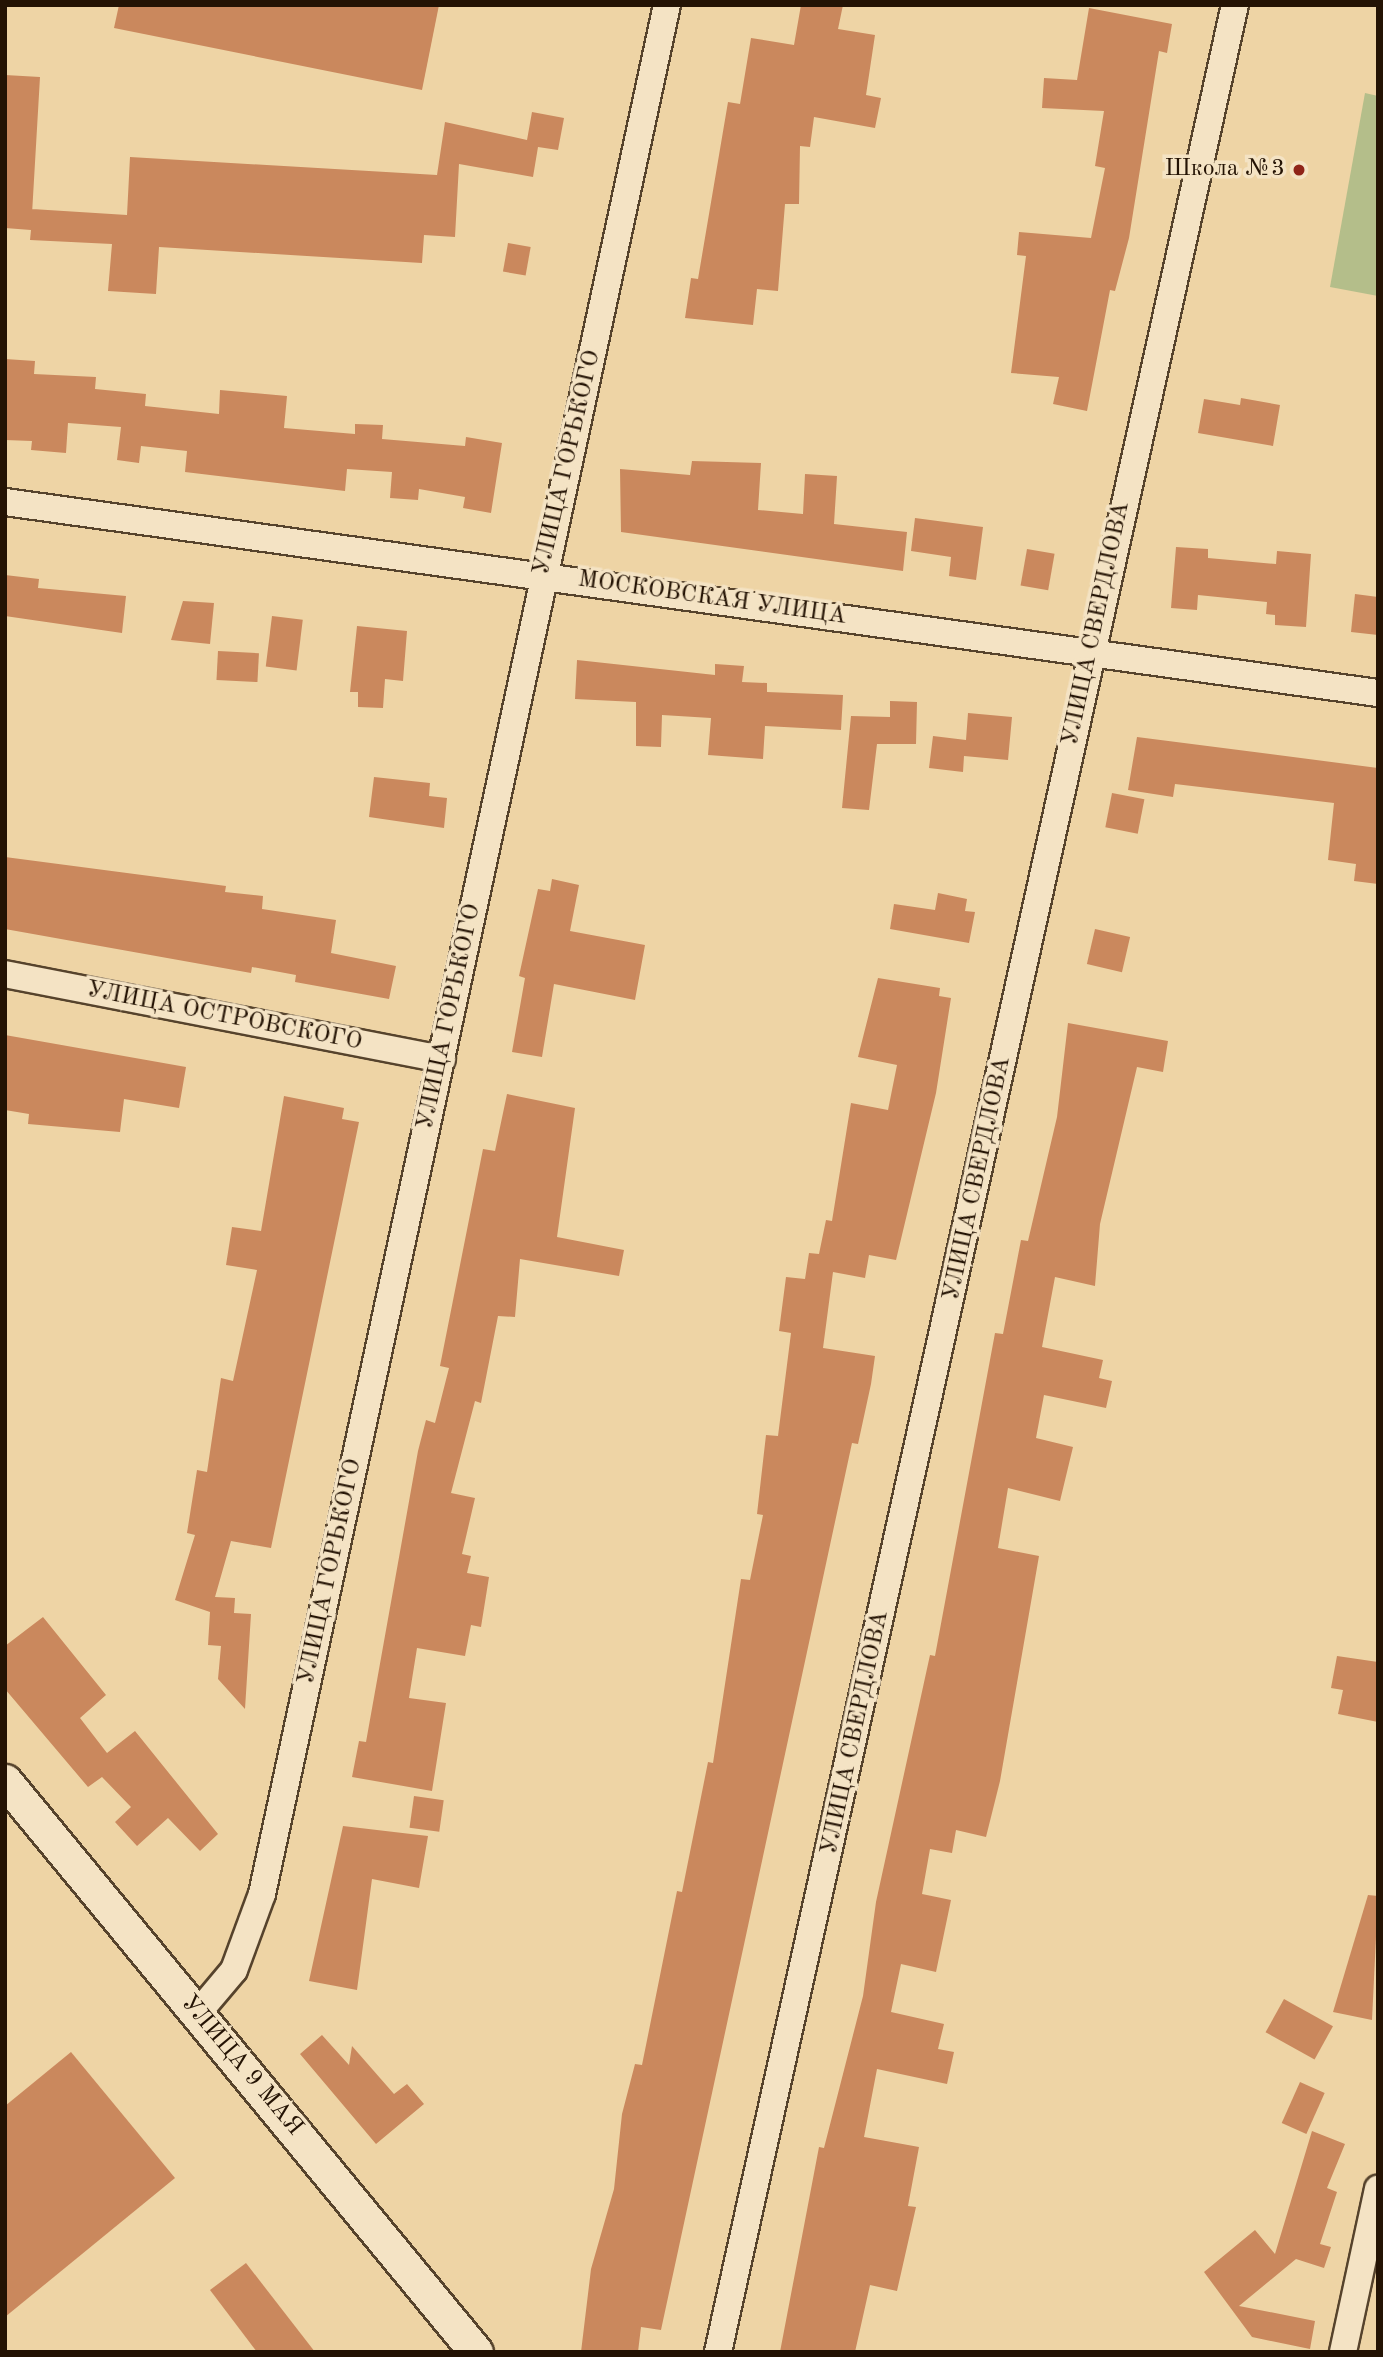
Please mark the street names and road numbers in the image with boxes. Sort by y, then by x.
street label: УЛИЦА ГОРЬКОГО [528,348,608,578]
street label: УЛИЦА СВЕРДЛОВА [1057,499,1137,749]
street label: МОСКОВСКАЯ УЛИЦА [576,566,848,632]
street label: УЛИЦА ГОРЬКОГО [412,901,488,1133]
street label: УЛИЦА ОСТРОВСКОГО [84,976,364,1058]
street label: УЛИЦА СВЕРДЛОВА [938,1054,1018,1304]
street label: УЛИЦА ГОРЬКОГО [293,1456,369,1688]
street label: УЛИЦА СВЕРДЛОВА [816,1608,896,1858]
street label: УЛИЦА 9 МАЯ [174,1990,308,2142]

